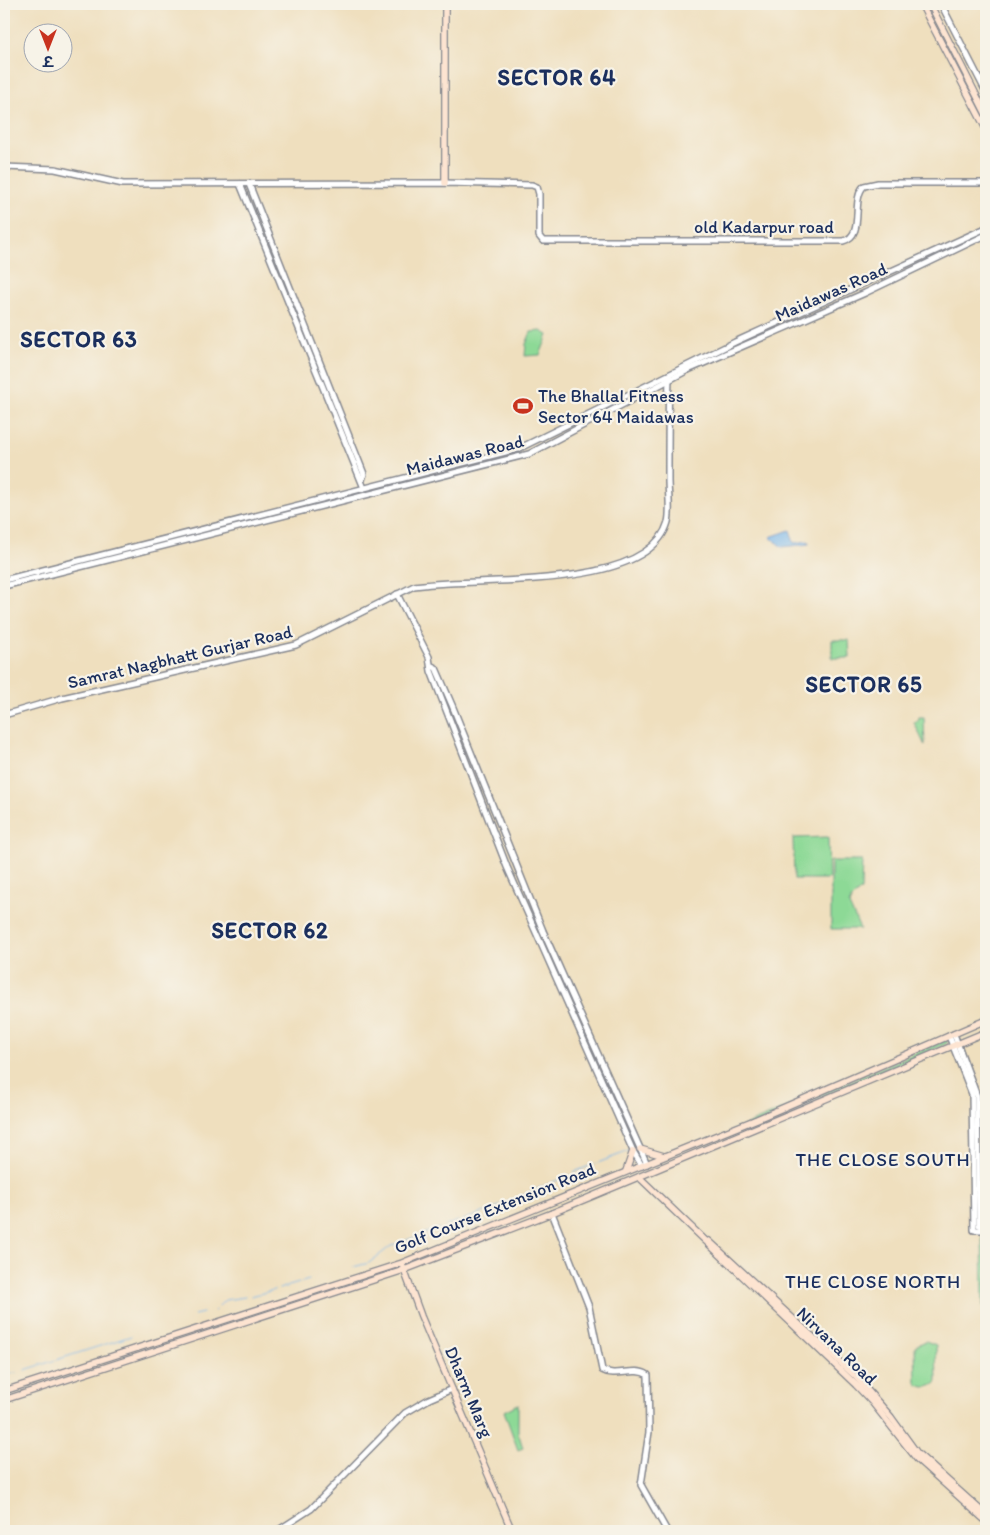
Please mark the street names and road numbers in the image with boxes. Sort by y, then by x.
street label: old Kadarpur road [694,216,834,238]
street label: Maidawas Road [771,257,891,327]
street label: Maidawas Road [404,430,526,480]
street label: Samrat Nagbhatt Gurjar Road [65,620,295,694]
street label: Golf Course Extension Road [391,1157,599,1259]
street label: Nirvana Road [792,1302,882,1390]
street label: Dharm Marg [440,1343,498,1442]

